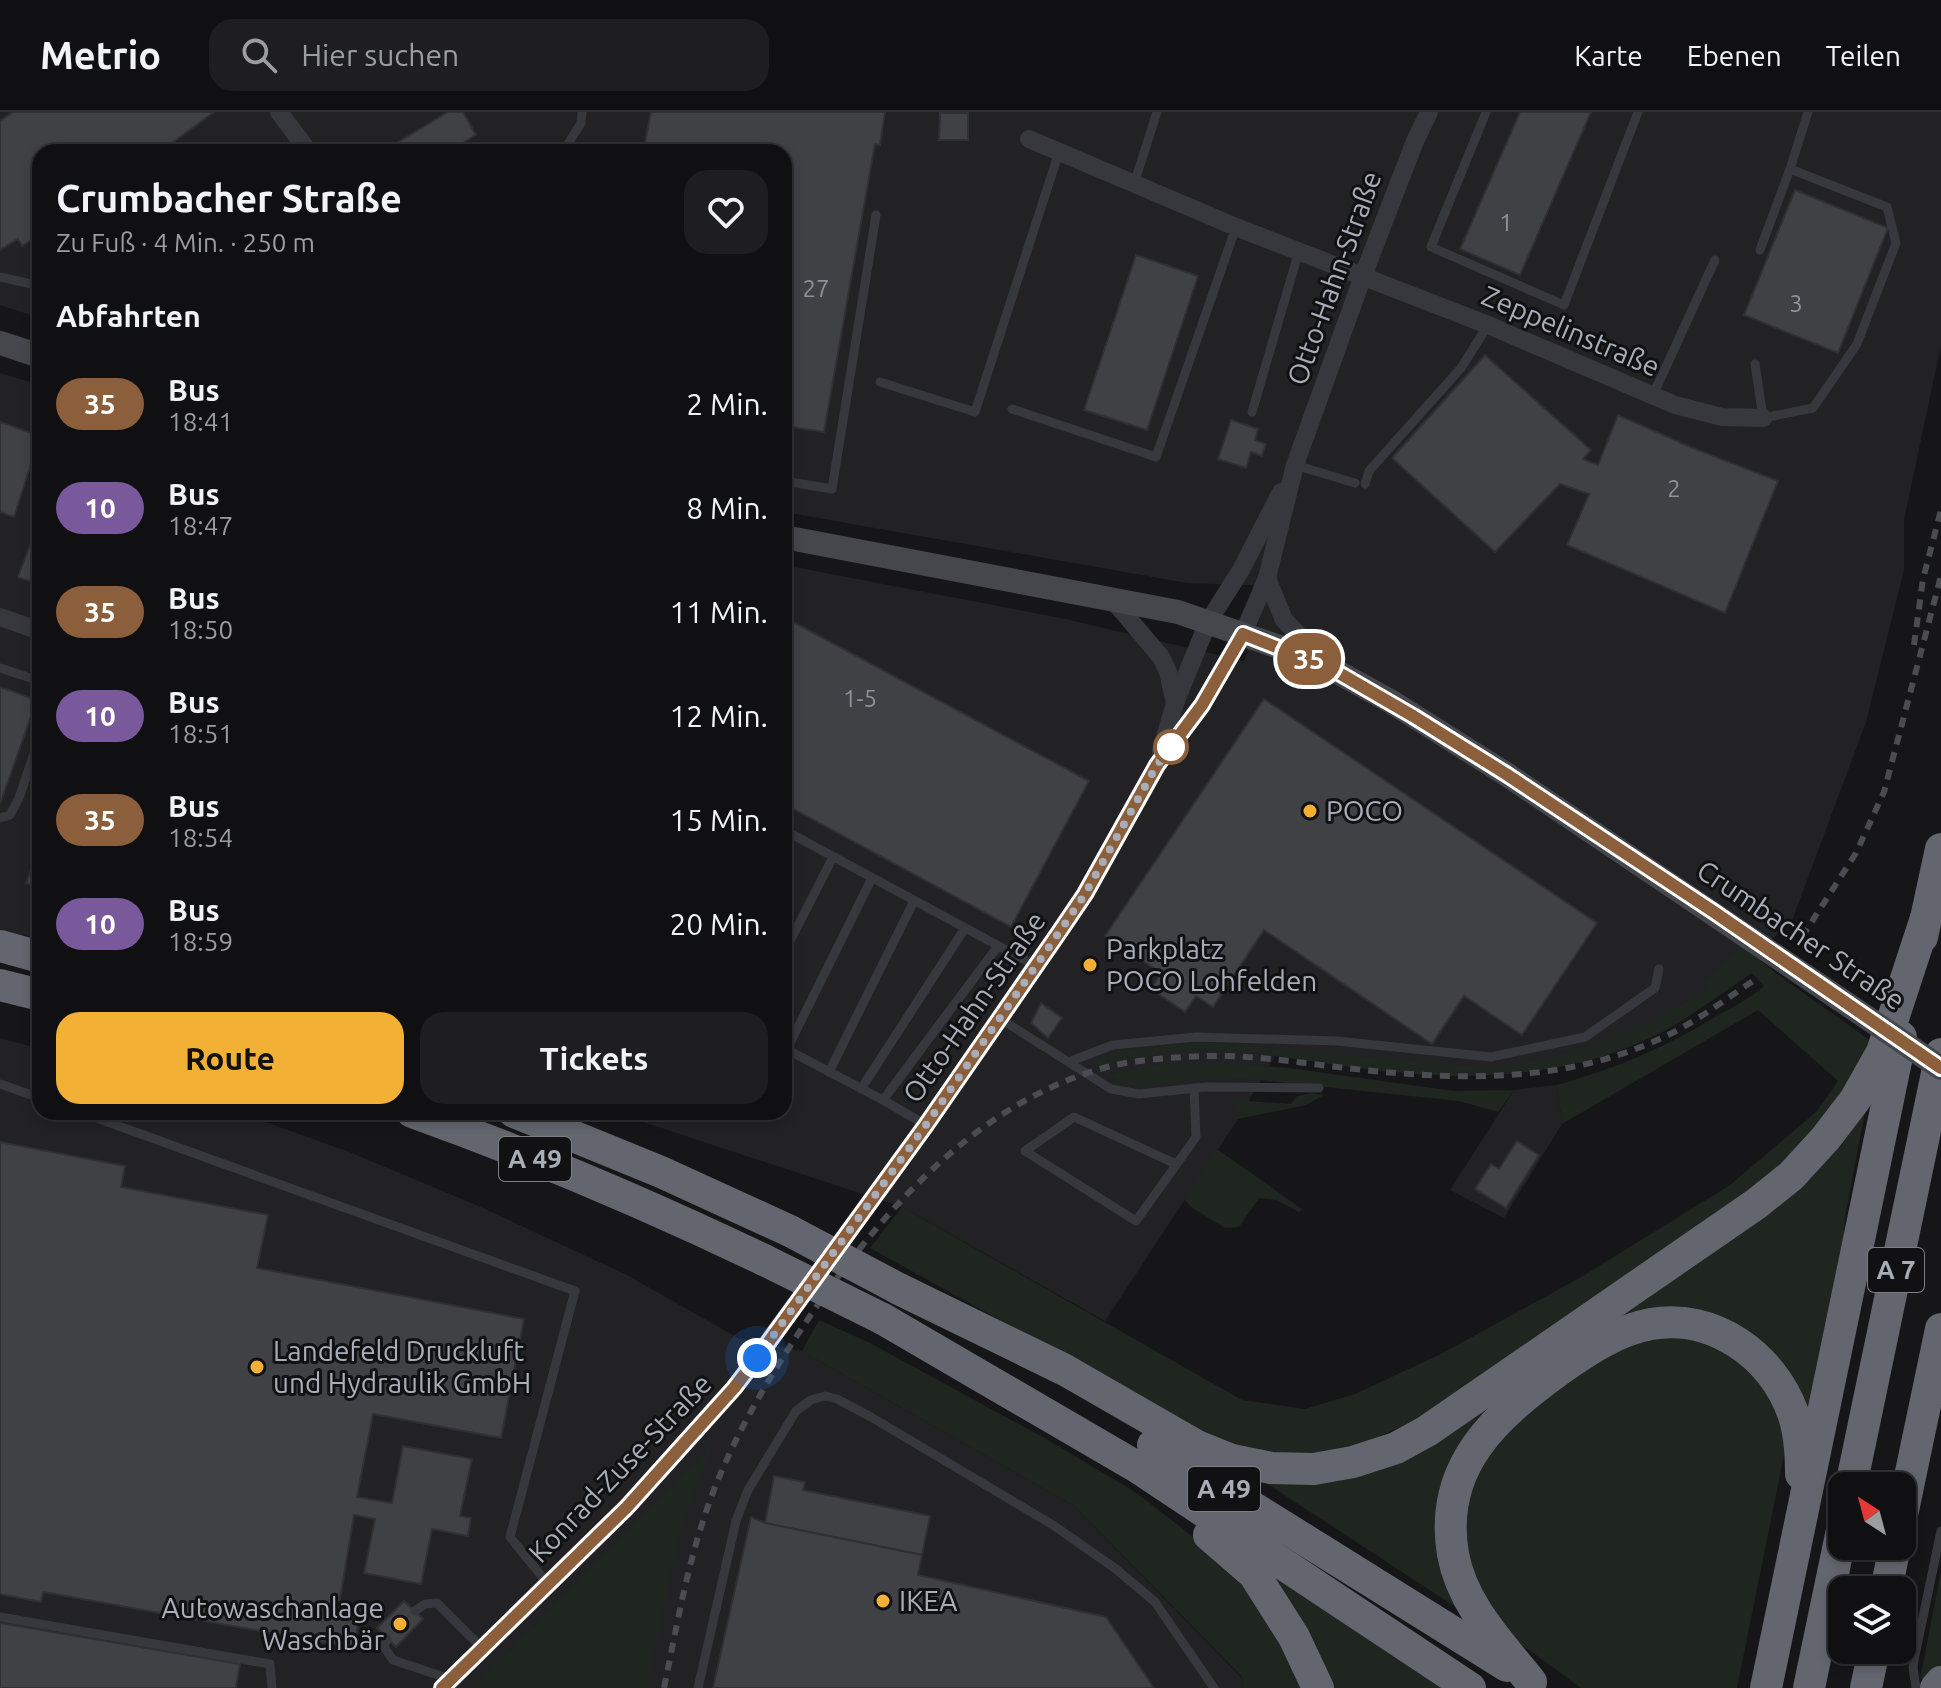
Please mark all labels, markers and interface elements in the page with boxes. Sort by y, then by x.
search box [209,19,769,91]
icon: search [237,33,281,77]
text: Metrio [40,34,161,76]
text: Hier suchen [301,38,459,72]
text: Karte [1574,40,1643,71]
text: Ebenen [1687,40,1782,71]
text: Teilen [1826,40,1901,71]
street label: Otto-Hahn-Straße [1280,167,1387,389]
button: heart [684,170,768,254]
text: Crumbacher Straße [56,177,402,219]
house number: 1 [1499,209,1513,236]
text: Zu Fuß · 4 Min. · 250 m [56,228,315,257]
house number: 27 [802,275,830,302]
street label: Zeppelinstraße [1478,279,1665,382]
house number: 3 [1789,290,1803,317]
text: Abfahrten [56,299,201,333]
text: Bus [168,373,220,407]
text: 2 Min. [686,387,768,421]
text: 35 [84,388,116,419]
text: 18:41 [168,407,233,436]
house number: 2 [1667,475,1681,502]
text: Bus [168,477,220,511]
text: 8 Min. [686,491,768,525]
text: 10 [84,492,116,523]
text: 18:47 [168,511,233,540]
text: Bus [168,581,220,615]
text: 11 Min. [669,595,768,629]
text: 35 [84,596,116,627]
text: 18:50 [168,615,233,644]
line badge: 35 [1273,633,1345,685]
text: 35 [1293,643,1325,674]
text: Bus [168,685,220,719]
house number: 1-5 [843,685,877,712]
text: 12 Min. [669,699,768,733]
text: 10 [84,700,116,731]
text: 18:51 [168,719,233,748]
unlabelled marker [1154,730,1188,764]
text: Bus [168,789,220,823]
place label: POCO [1326,795,1403,826]
marker: POCO [1301,802,1319,820]
text: 15 Min. [669,803,768,837]
text: 35 [84,804,116,835]
text: 18:54 [168,823,233,852]
street label: Crumbacher Straße [1692,854,1911,1015]
text: Bus [168,893,220,927]
street label: Otto-Hahn-Straße [896,906,1051,1108]
text: 20 Min. [669,907,768,941]
text: 10 [84,908,116,939]
text: 18:59 [168,927,233,956]
place label: Parkplatz POCO Lohfelden [1106,933,1317,996]
marker: Parkplatz POCO Lohfelden [1081,956,1099,974]
button: Route [56,1012,404,1104]
button: Tickets [420,1012,768,1104]
road number: A 49 [499,1137,571,1181]
road number: A 7 [1868,1248,1924,1292]
place label: Landefeld Druckluft und Hydraulik GmbH [273,1335,531,1398]
your location [737,1338,777,1378]
marker: Landefeld Druckluft und Hydraulik GmbH [248,1358,266,1376]
street label: Konrad-Zuse-Straße [522,1367,717,1568]
road number: A 49 [1188,1467,1260,1511]
north arrow [1828,1472,1916,1560]
map controls [1828,1472,1916,1664]
button: layers [1828,1576,1916,1664]
place label: IKEA [899,1585,958,1616]
place label: Autowaschanlage Waschbär [162,1592,384,1655]
marker: IKEA [874,1592,892,1610]
marker: Autowaschanlage Waschbär [391,1615,409,1633]

